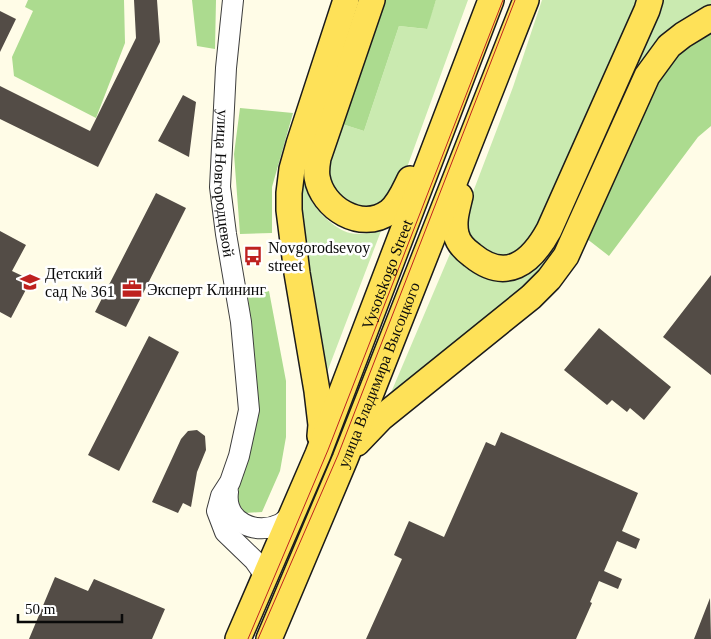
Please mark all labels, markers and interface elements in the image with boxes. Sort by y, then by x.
street label: улица Новгородцевой [211,109,238,259]
street label: Vysotskogo Street [358,217,416,332]
place label: Novgorodsevoy street [268,239,370,274]
bus stop icon: Novgorodsevoy street [242,245,264,267]
place label: Детский сад № 361 [45,265,115,301]
school or university icon: Детский сад № 361 [19,271,41,293]
office icon: Эксперт Клининг [121,278,143,300]
street label: улица Владимира Высоцкого [334,280,423,471]
place label: Эксперт Клининг [147,281,266,299]
scale bar [18,592,121,624]
text: 50 m [25,601,56,617]

